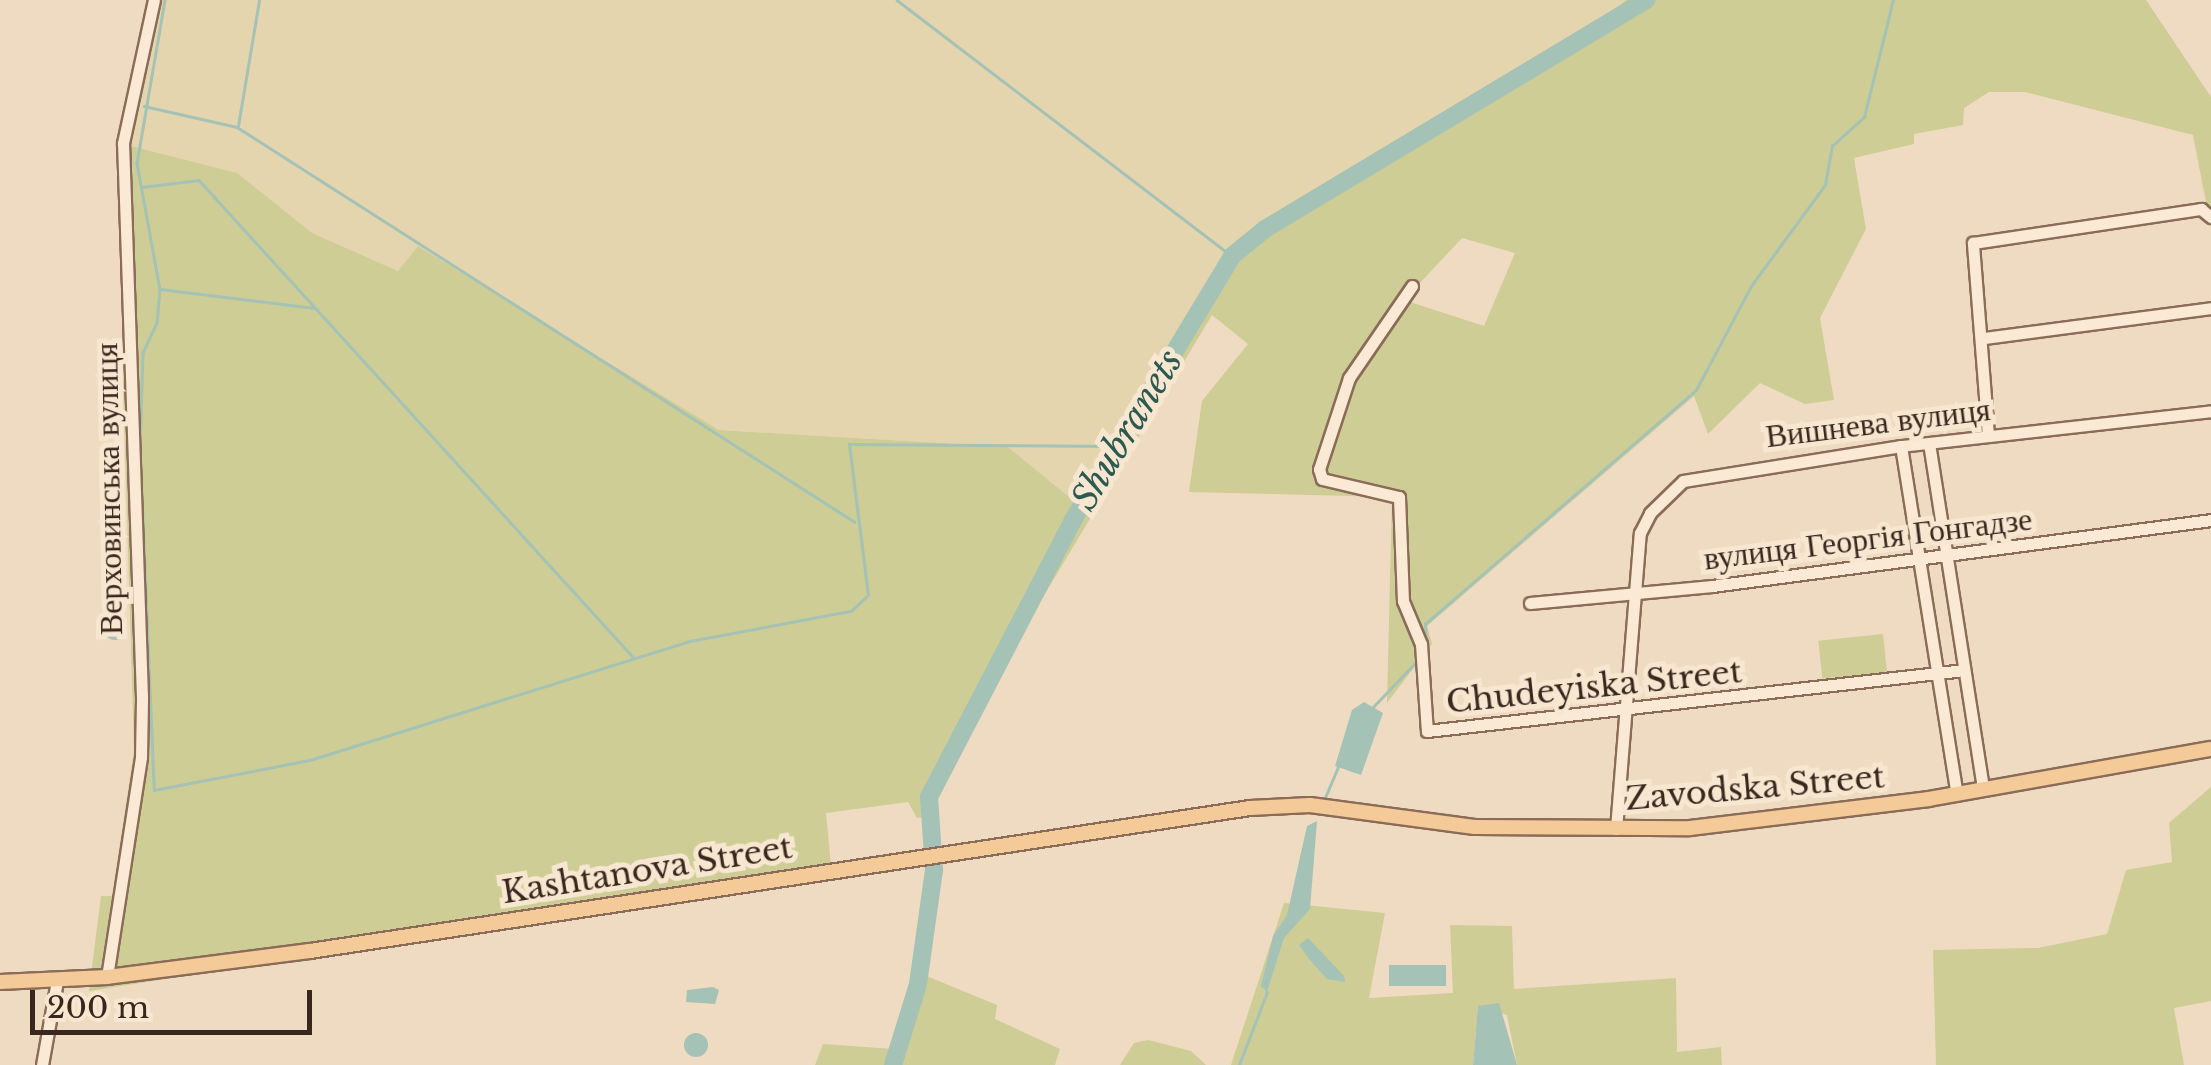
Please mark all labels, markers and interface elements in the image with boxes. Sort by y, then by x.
street label: Верховинська вулиця [87,342,131,636]
water label: Shubranets [1063,342,1191,518]
street label: Вишнева вулиця [1763,390,1993,456]
street label: вулиця Георгія Гонгадзе [1702,500,2034,578]
street label: Chudeyiska Street [1444,652,1744,722]
street label: Zavodska Street [1624,758,1886,818]
street label: Kashtanova Street [499,828,795,912]
scale bar [35,970,318,1032]
text: 200 m [47,989,149,1026]

